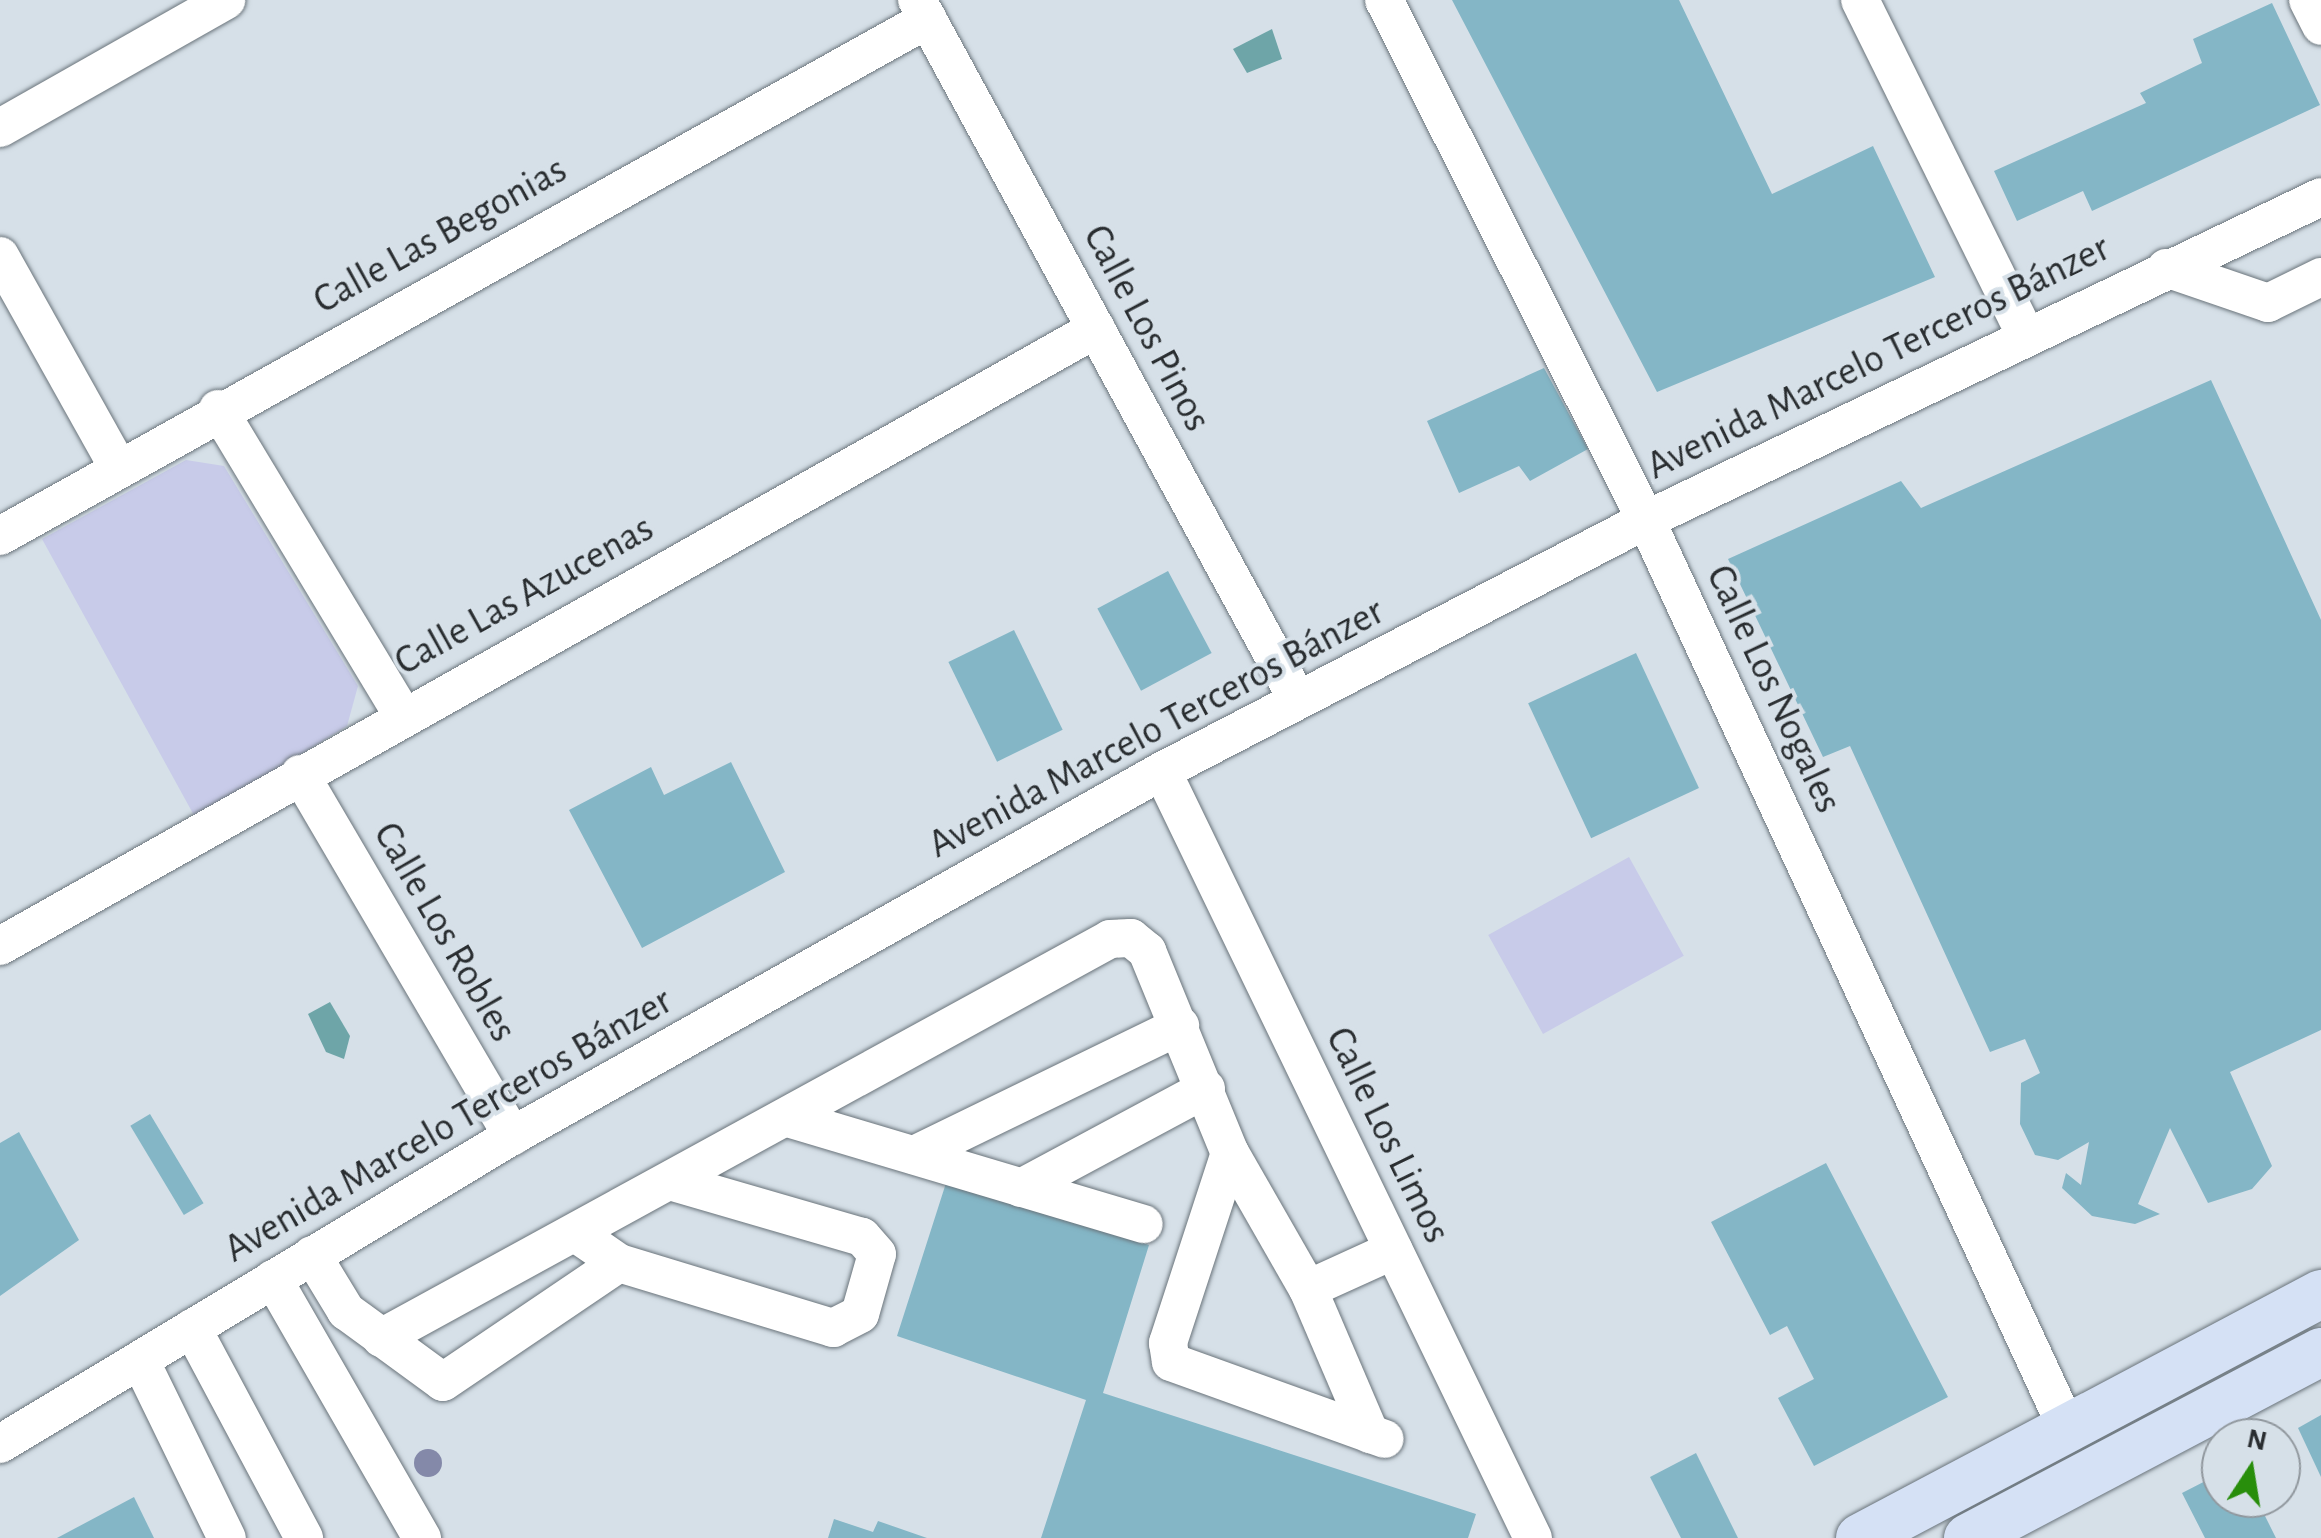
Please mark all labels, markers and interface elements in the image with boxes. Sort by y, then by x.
street label: Calle Las Begonias [305,146,575,324]
street label: Calle Los Pinos [1073,217,1221,439]
street label: Avenida Marcelo Terceros Bánzer [1639,224,2117,490]
street label: Calle Las Azucenas [386,504,662,686]
street label: Calle Los Nogales [1696,557,1852,821]
street label: Avenida Marcelo Terceros Bánzer [920,587,1392,869]
street label: Calle Los Robles [363,814,527,1050]
street label: Avenida Marcelo Terceros Bánzer [216,977,680,1273]
street label: Calle Los Limos [1315,1019,1461,1251]
north arrow [2201,1418,2301,1518]
text: N [2244,1425,2269,1456]

